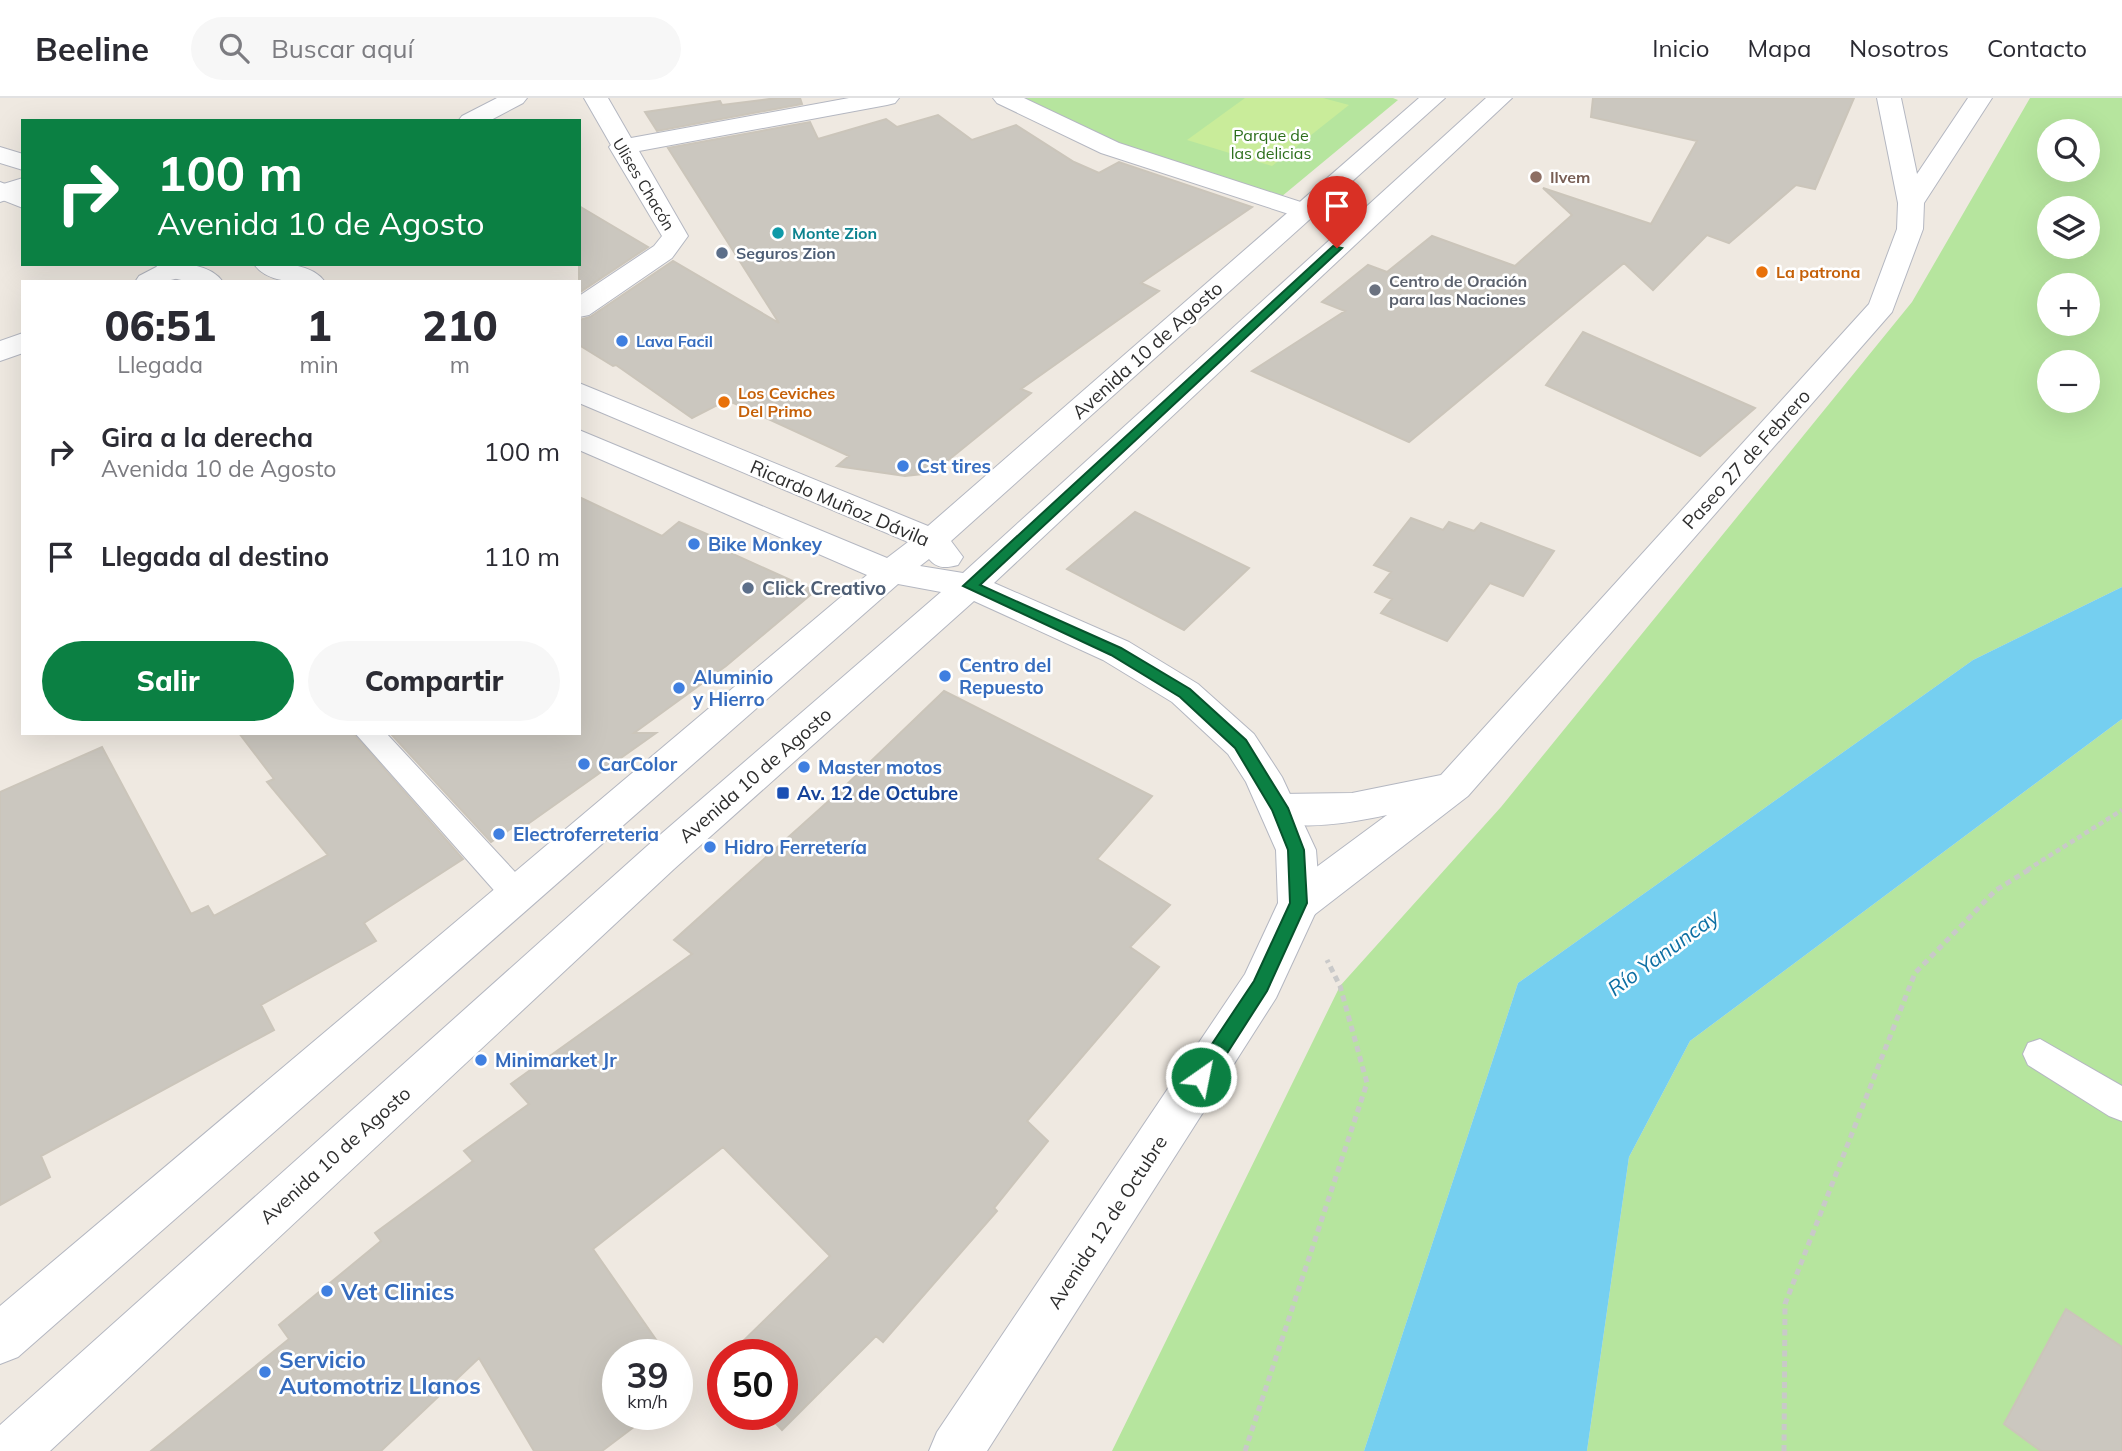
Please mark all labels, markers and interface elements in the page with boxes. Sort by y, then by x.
search box [191,17,681,80]
text: Beeline [35,28,149,69]
icon: search [215,29,253,67]
text: Buscar aquí [271,32,414,65]
text: Inicio [1652,33,1709,63]
text: Mapa [1747,33,1811,63]
text: Nosotros [1849,33,1949,63]
text: Contacto [1987,33,2087,63]
map controls [2037,119,2100,413]
button: search [2037,119,2100,182]
park label: Parque de las delicias [1231,125,1311,163]
street label: Ulises Chacón [609,134,679,234]
text: 100 m [157,142,303,203]
icon: right [42,147,133,238]
place label: Ilvem [1550,167,1590,187]
marker: Ilvem [1528,169,1544,185]
pin [1307,176,1367,248]
icon: arrive [1318,187,1356,225]
button: layers [2037,196,2100,259]
text: Avenida 10 de Agosto [157,203,485,243]
place label: Monte Zion [792,223,877,243]
marker: Monte Zion [770,225,786,241]
place label: Seguros Zion [736,243,836,263]
marker: Seguros Zion [714,245,730,261]
place label: La patrona [1776,262,1860,282]
marker: La patrona [1754,264,1770,280]
place label: Centro de Oración para las Naciones [1389,271,1527,309]
button: + [2037,273,2100,336]
street label: Avenida 10 de Agosto [1067,276,1227,424]
marker: Centro de Oración para las Naciones [1367,282,1383,298]
text: 06:51 [104,299,216,352]
text: 1 [306,299,332,352]
text: 210 [422,299,498,352]
place label: Lava Facil [636,331,713,351]
marker: Lava Facil [614,333,630,349]
text: Llegada [117,350,203,379]
text: min [299,350,339,379]
text: m [450,350,470,379]
button: − [2037,350,2100,413]
place label: Los Ceviches Del Primo [738,383,835,421]
street label: Paseo 27 de Febrero [1677,384,1815,534]
marker: Los Ceviches Del Primo [716,394,732,410]
text: Gira a la derecha [101,421,313,454]
icon: right [42,433,80,471]
text: 100 m [484,435,560,468]
text: Avenida 10 de Agosto [101,454,336,483]
street label: Ricardo Muñoz Dávila [747,454,933,552]
place label: Cst tires [917,454,991,478]
marker: Cst tires [895,458,911,474]
place label: Bike Monkey [708,532,823,556]
marker: Bike Monkey [686,536,702,552]
icon: arrive [42,538,80,576]
text: Llegada al destino [101,540,329,573]
text: 110 m [484,540,560,573]
place label: Click Creativo [762,576,886,600]
marker: Click Creativo [740,580,756,596]
button: Salir [42,641,294,721]
button: Compartir [308,641,560,721]
place label: Centro del Repuesto [959,653,1051,699]
place label: Aluminio y Hierro [692,665,773,711]
marker: Centro del Repuesto [937,668,953,684]
marker: Aluminio y Hierro [671,680,687,696]
street label: Avenida 10 de Agosto [674,702,836,848]
place label: CarColor [598,752,678,776]
place label: Master motos [818,755,942,779]
marker: CarColor [576,756,592,772]
marker: Master motos [796,759,812,775]
place label: Av. 12 de Octubre [797,781,958,805]
marker: Av. 12 de Octubre [775,785,791,801]
place label: Electroferreteria [513,822,659,846]
marker: Electroferreteria [491,826,507,842]
place label: Hidro Ferretería [724,835,867,859]
marker: Hidro Ferretería [702,839,718,855]
water label: Río Yanuncay [1602,902,1724,1001]
position arrow [1164,1040,1238,1114]
place label: Minimarket Jr [495,1048,617,1072]
marker: Minimarket Jr [473,1052,489,1068]
street label: Avenida 10 de Agosto [255,1081,415,1229]
street label: Avenida 12 de Octubre [1042,1131,1172,1313]
place label: Vet Clinics [340,1277,454,1306]
marker: Vet Clinics [319,1283,335,1299]
speed limit sign: 50 [707,1339,798,1430]
place label: Servicio Automotriz Llanos [279,1345,481,1400]
text: 39 [626,1353,669,1397]
marker: Servicio Automotriz Llanos [257,1364,273,1380]
text: km/h [627,1390,668,1413]

